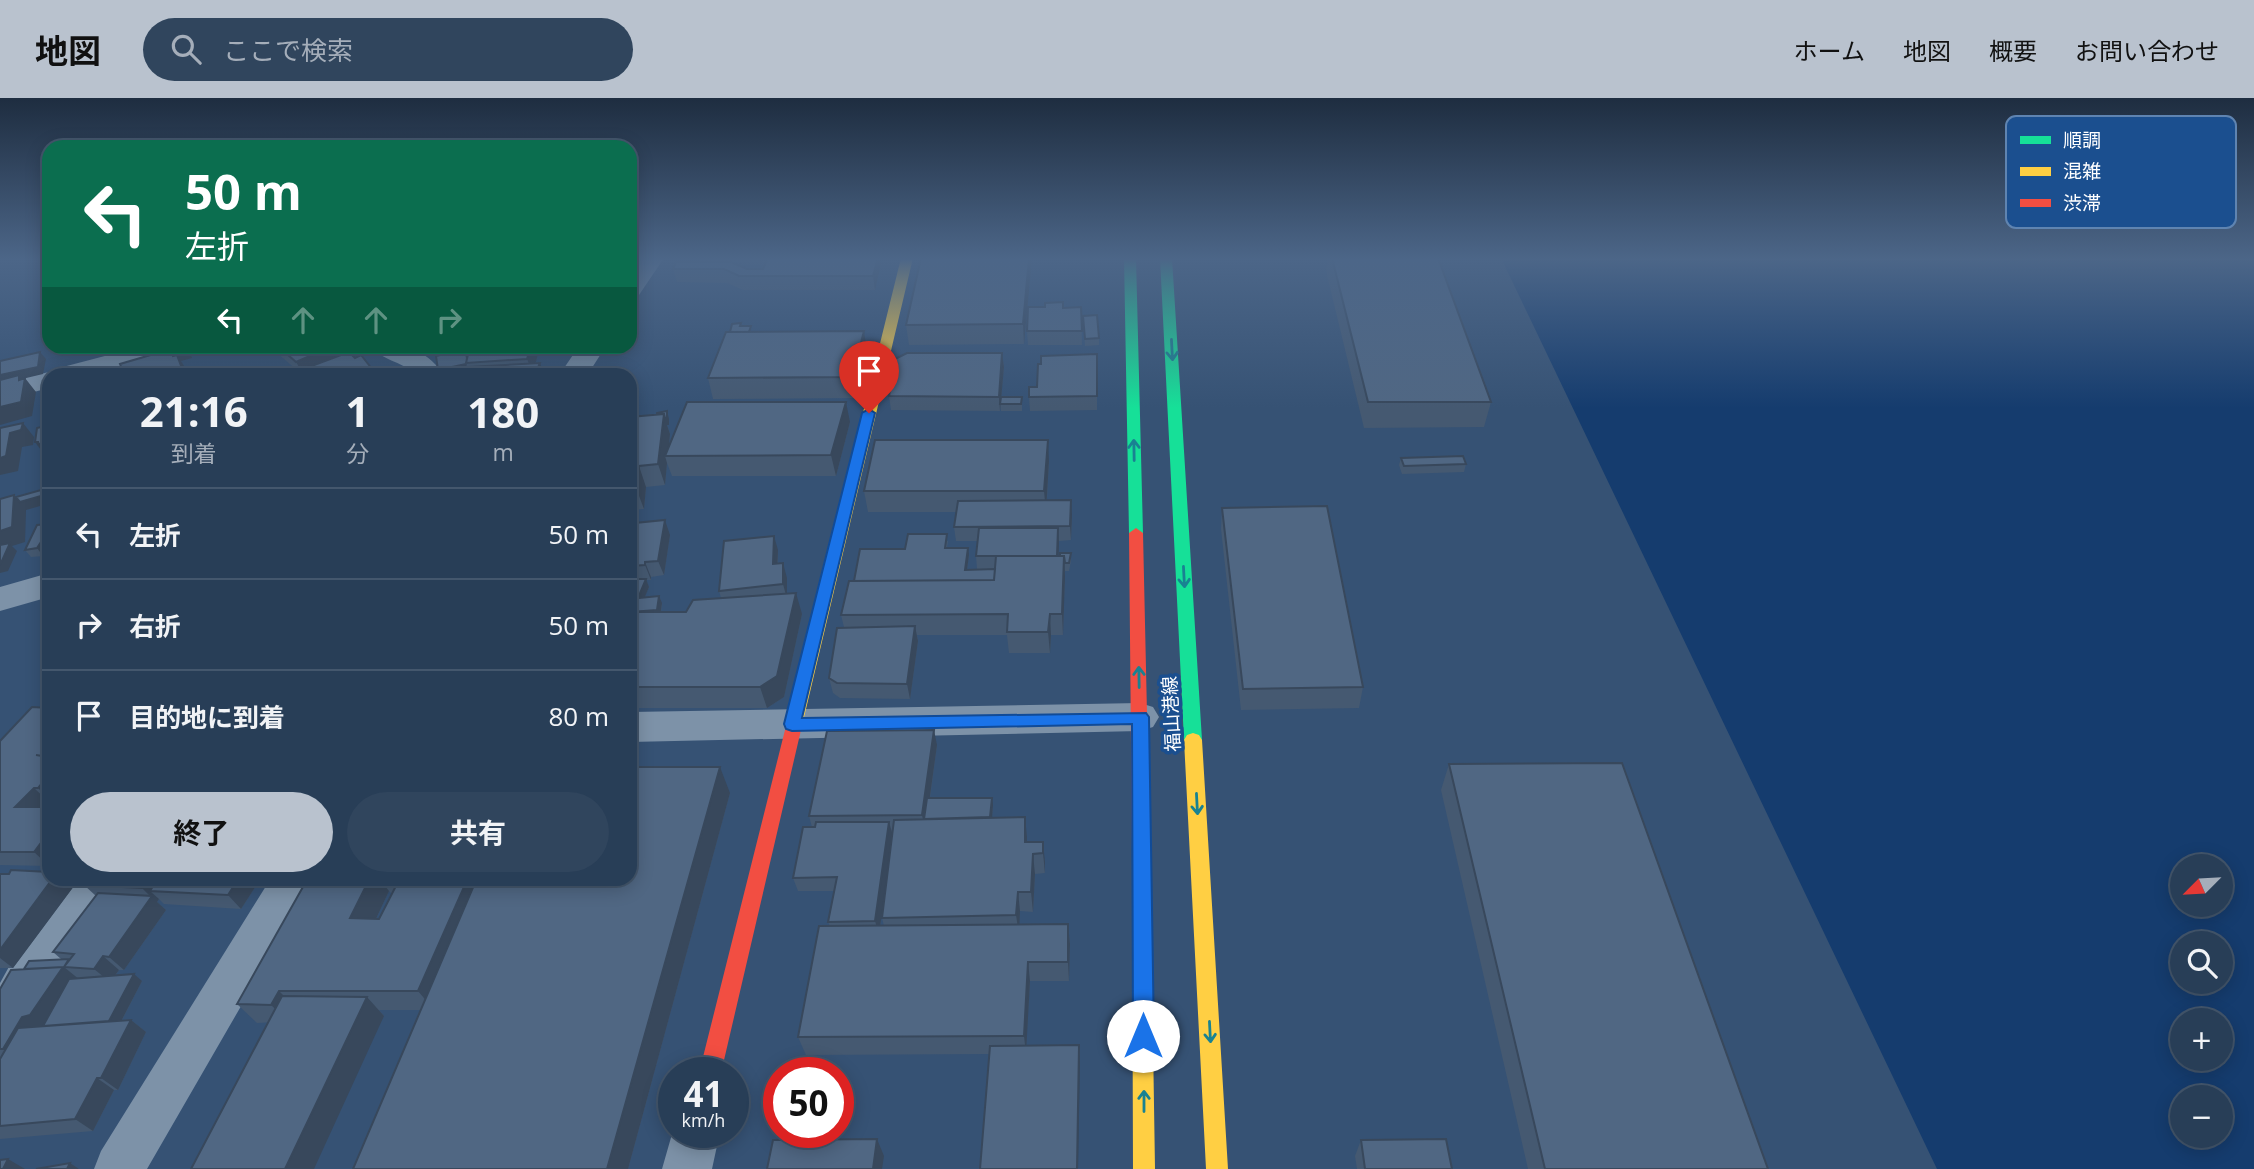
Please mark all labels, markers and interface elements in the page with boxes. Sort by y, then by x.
search box [143,18,633,81]
text: 地図 [35,28,101,73]
icon: search [167,30,205,68]
text: ここで検索 [223,32,353,68]
text: ホーム [1794,34,1865,67]
text: 地図 [1903,34,1951,67]
text: 概要 [1989,34,2037,67]
text: お問い合わせ [2075,34,2219,67]
legend [2006,116,2236,228]
text: 順調 [2063,127,2101,153]
text: 50 m [185,158,302,224]
text: 混雑 [2063,158,2101,184]
icon: left [70,168,161,259]
text: 渋滞 [2063,190,2101,216]
text: 左折 [185,224,249,267]
icon: left [211,301,249,339]
icon: ahead [284,301,322,339]
icon: ahead [357,301,395,339]
icon: right [430,301,468,339]
one-way arrow [1165,338,1178,361]
pin [839,341,899,413]
icon: arrive [850,352,888,390]
text: 21:16 [140,382,248,439]
text: 1 [345,382,370,439]
text: 180 [467,383,539,440]
text: m [493,436,514,468]
text: 到着 [171,437,217,469]
text: 分 [346,437,369,469]
one-way arrow [1128,439,1141,462]
icon: left [70,515,108,553]
text: 50 m [548,516,609,552]
text: 左折 [129,517,181,553]
one-way arrow [1178,566,1191,589]
icon: right [70,606,108,644]
text: 50 m [548,607,609,643]
text: 右折 [129,608,181,644]
one-way arrow [1133,666,1146,689]
street label: 福山港線 [1156,675,1186,753]
icon: arrive [70,697,108,735]
text: 80 m [548,698,609,734]
text: 目的地に到着 [129,699,285,735]
button: 終了 [70,792,333,872]
button: 共有 [347,792,609,872]
one-way arrow [1191,793,1204,815]
north arrow [2170,854,2233,917]
map controls [2170,854,2233,1148]
button: search [2170,931,2233,994]
position arrow [1106,999,1180,1073]
button: + [2170,1008,2233,1071]
one-way arrow [1203,1020,1216,1043]
speed limit sign: 50 [763,1057,854,1148]
text: 41 [683,1070,724,1117]
button: − [2170,1085,2233,1148]
one-way arrow [1137,1090,1151,1113]
text: km/h [682,1108,725,1132]

